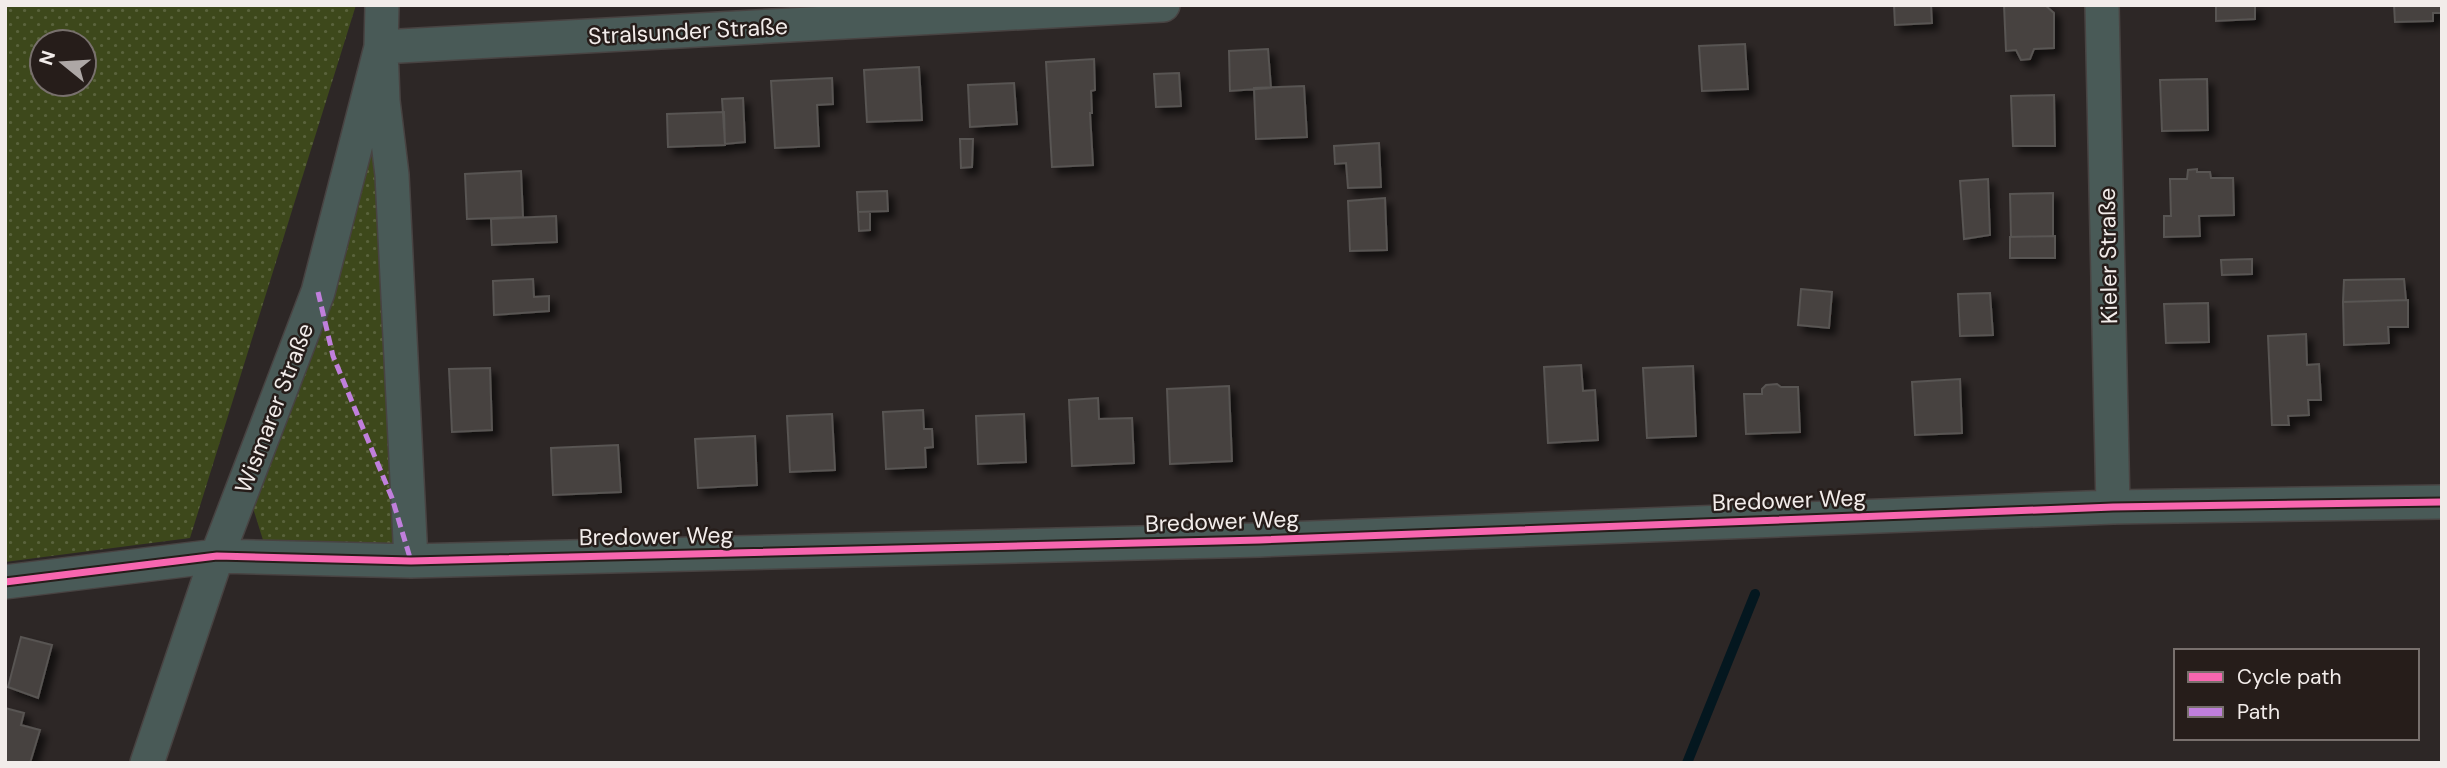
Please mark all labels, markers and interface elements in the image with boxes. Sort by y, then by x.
street label: Stralsunder Straße [587,11,789,51]
north arrow [28,28,98,98]
text: N [33,47,61,68]
street label: Kieler Straße [2092,188,2124,324]
street label: Wismarer Straße [228,319,320,497]
street label: Bredower Weg [1711,482,1867,518]
street label: Bredower Weg [1144,503,1300,539]
street label: Bredower Weg [579,520,734,552]
legend [2174,649,2419,740]
text: Cycle path [2237,663,2342,691]
text: Path [2237,698,2280,726]

